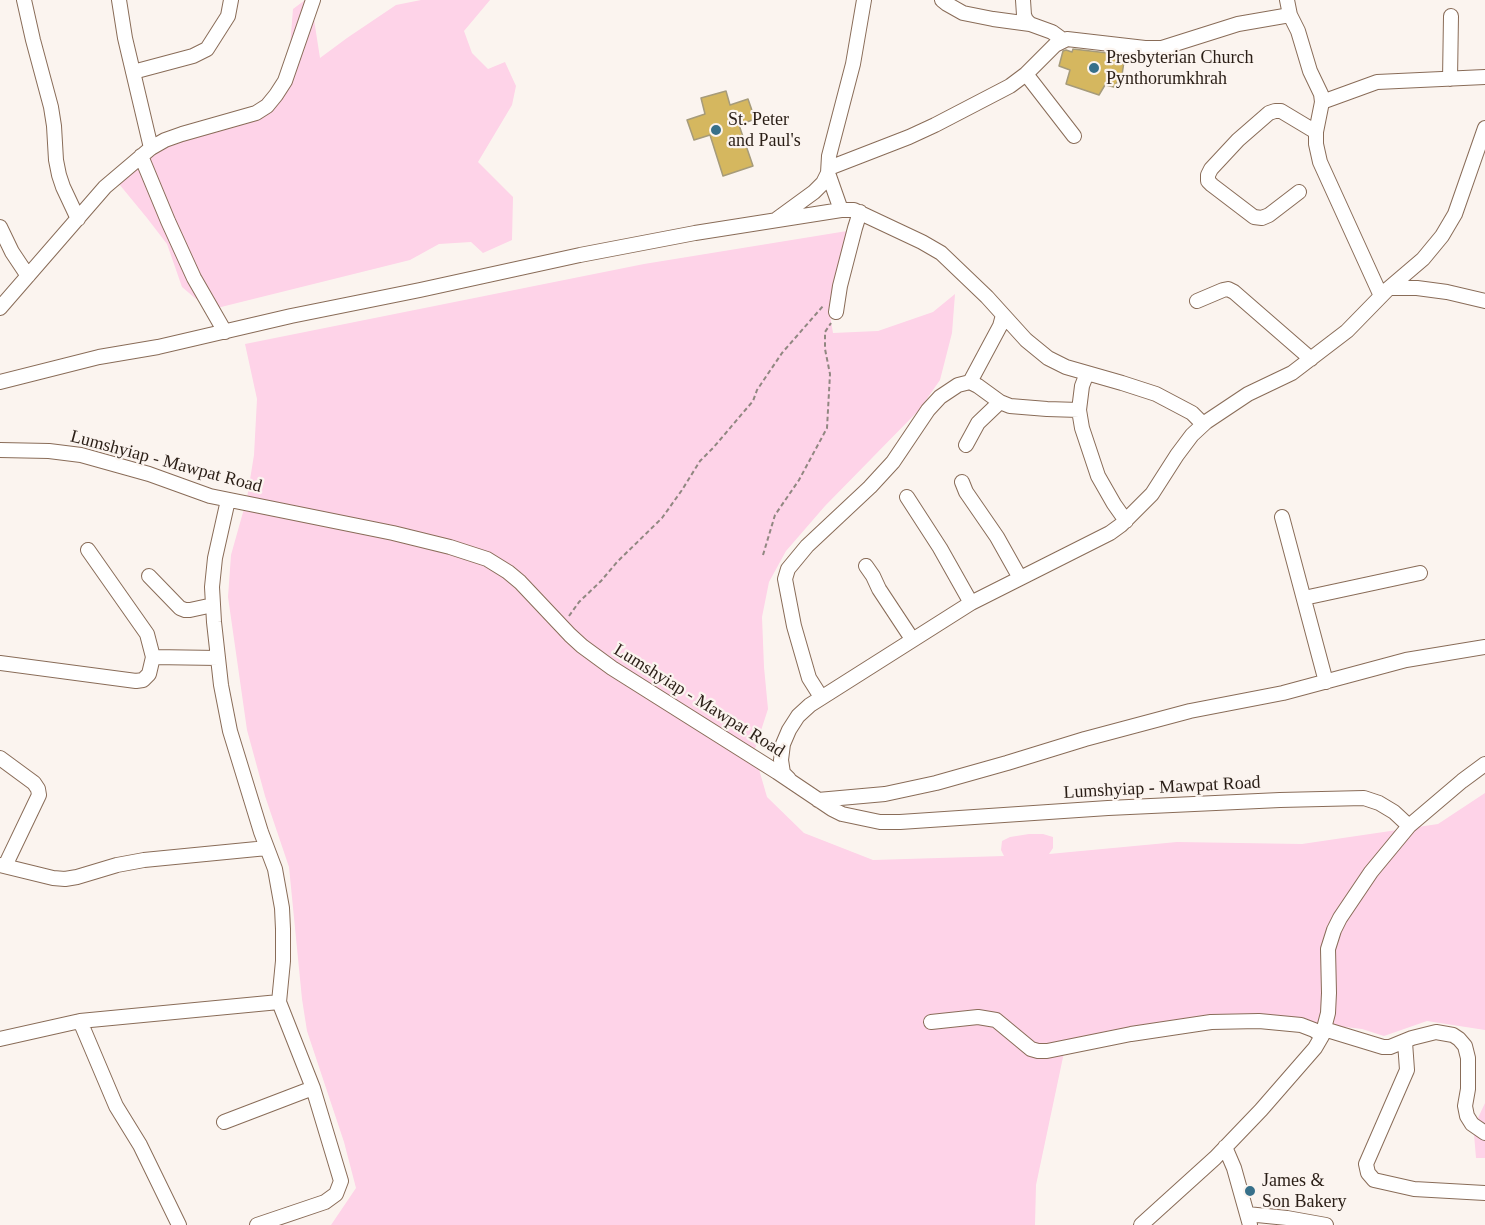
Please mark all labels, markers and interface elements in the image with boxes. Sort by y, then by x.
place label: Presbyterian Church Pynthorumkhrah [1106,47,1253,90]
marker: Presbyterian Church Pynthorumkhrah [1087,61,1101,75]
place label: St. Peter and Paul's [728,109,801,152]
marker: St. Peter and Paul's [709,123,723,137]
street label: Lumshyiap - Mawpat Road [68,426,264,498]
street label: Lumshyiap - Mawpat Road [610,640,788,762]
street label: Lumshyiap - Mawpat Road [1063,772,1261,804]
place label: James & Son Bakery [1262,1170,1346,1212]
marker: James & Son Bakery [1243,1184,1257,1198]

